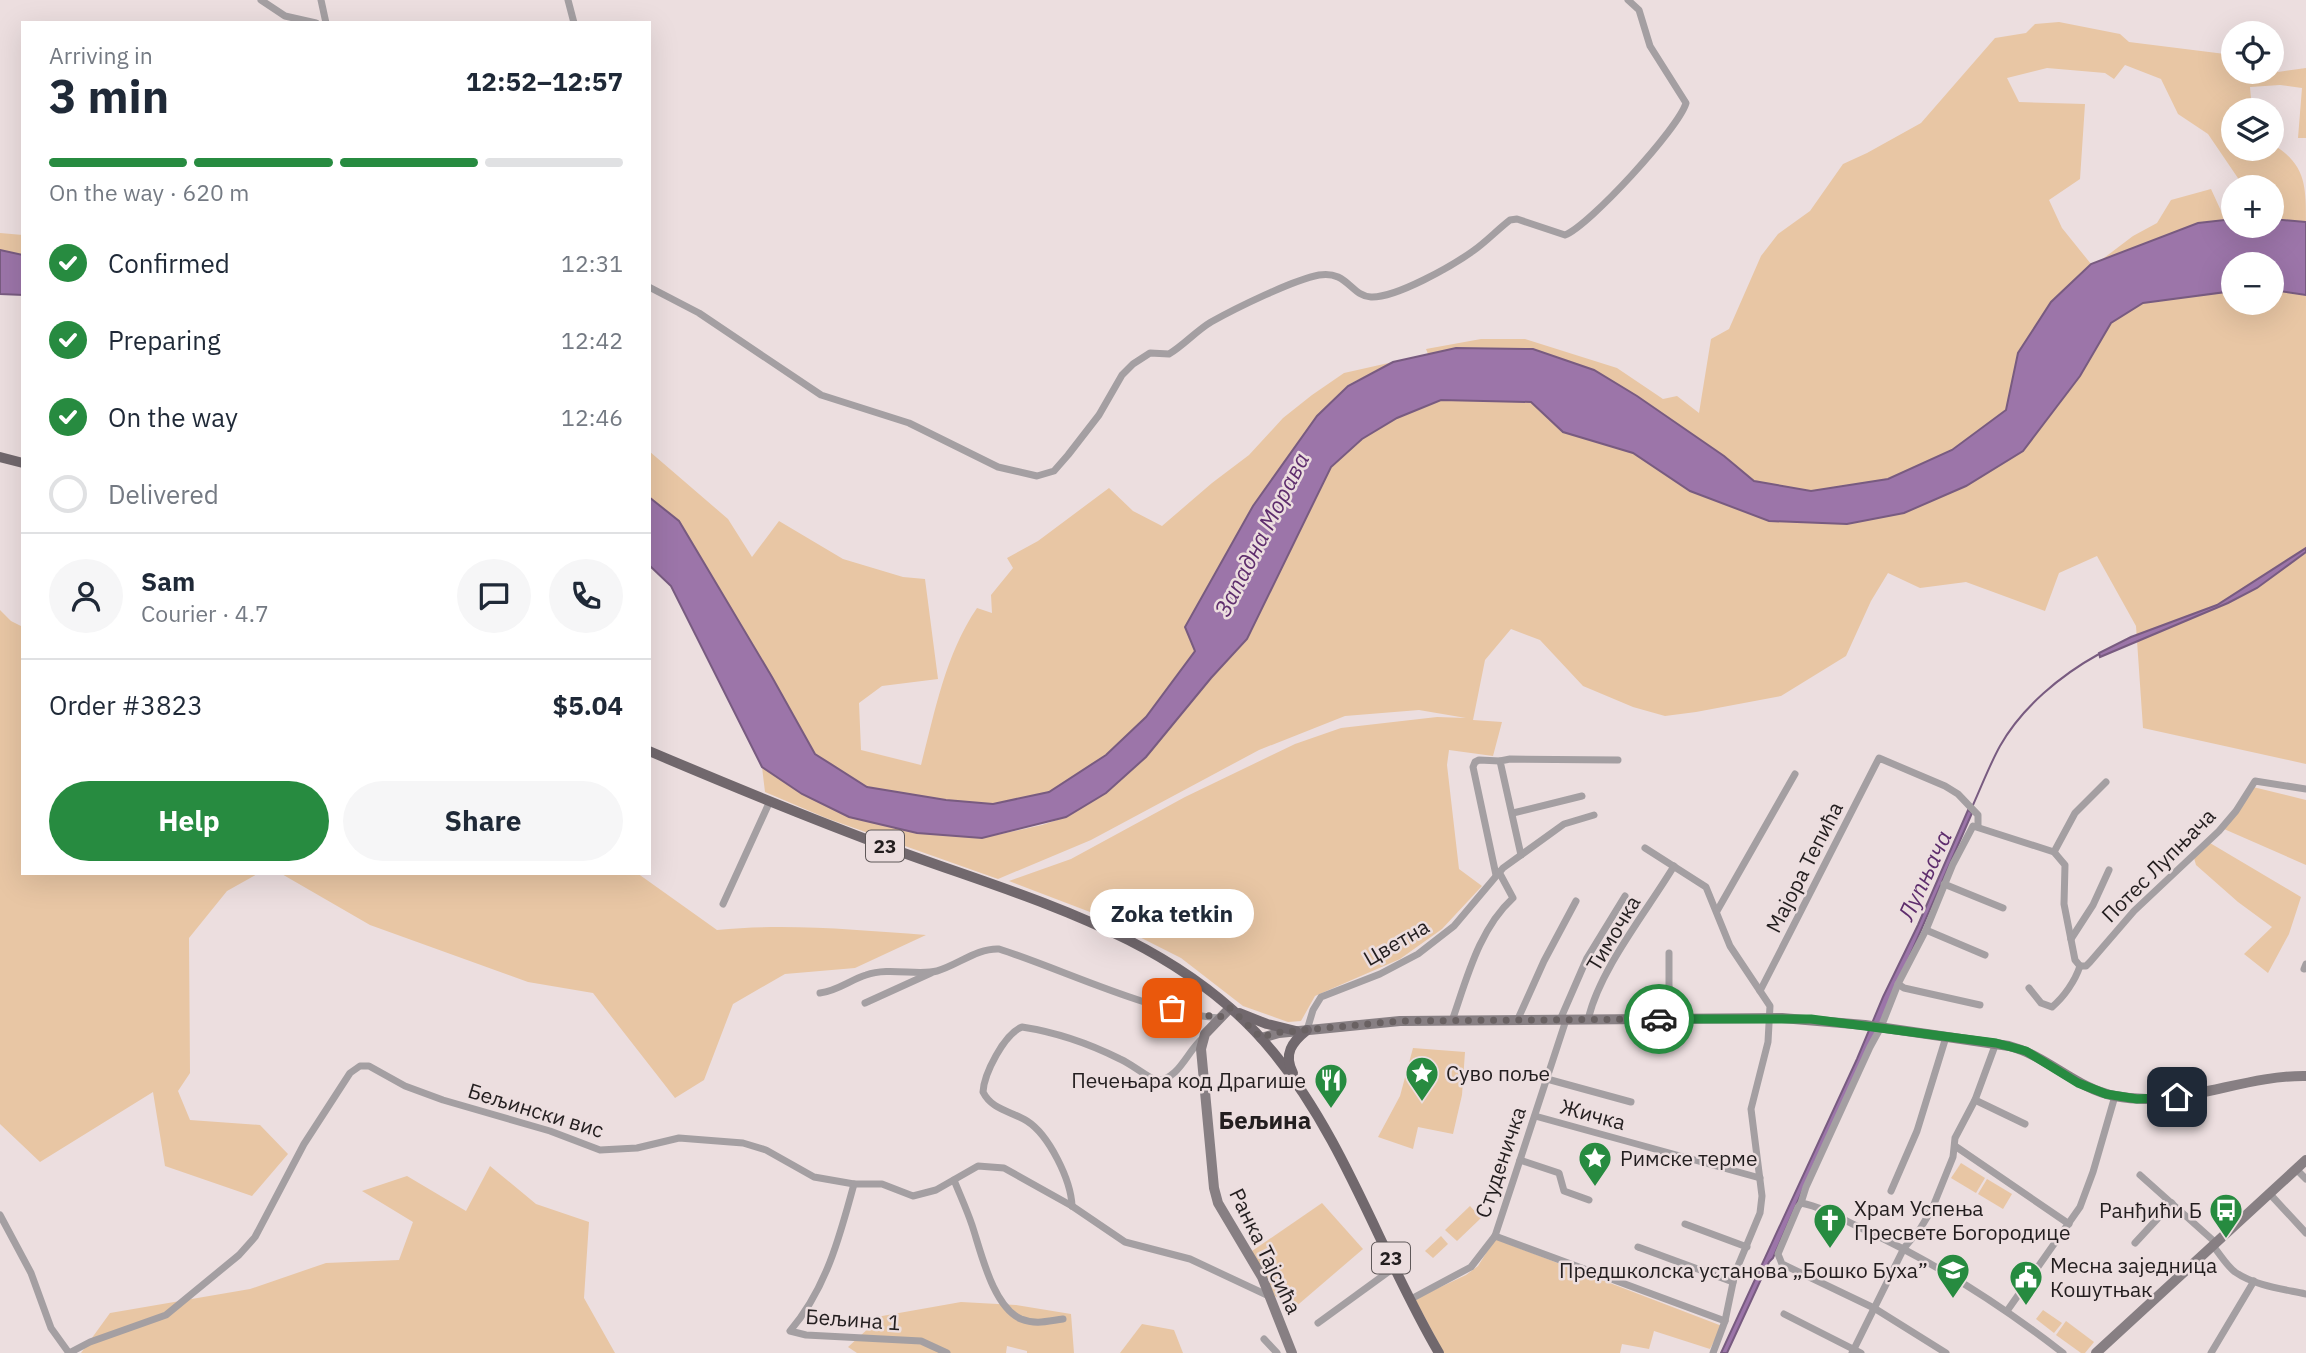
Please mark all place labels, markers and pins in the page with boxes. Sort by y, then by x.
callout: Zoka tetkin [1090,889,1254,938]
pin [1142,978,1202,1038]
place icon: Суво поље [1403,1054,1441,1103]
place label: Суво поље [1446,1059,1550,1087]
restaurant icon: Печењара код Драгише [1312,1061,1350,1110]
place label: Печењара код Драгише [1071,1066,1306,1094]
pin [2147,1067,2207,1127]
place icon: Римске терме [1576,1139,1614,1188]
place label: Римске терме [1620,1144,1757,1172]
bus stop icon: Ранђићи Б [2207,1191,2245,1240]
place label: Храм Успења Пресвете Богородице [1854,1194,2070,1246]
place label: Ранђићи Б [2099,1196,2202,1224]
church icon: Храм Успења Пресвете Богородице [1811,1201,1849,1250]
school or university icon: Предшколска установа „Бошко Буха” [1934,1251,1972,1300]
place label: Месна заједница Кошутњак [2050,1251,2217,1303]
place label: Предшколска установа „Бошко Буха” [1559,1256,1928,1284]
public building icon: Месна заједница Кошутњак [2007,1258,2045,1307]

